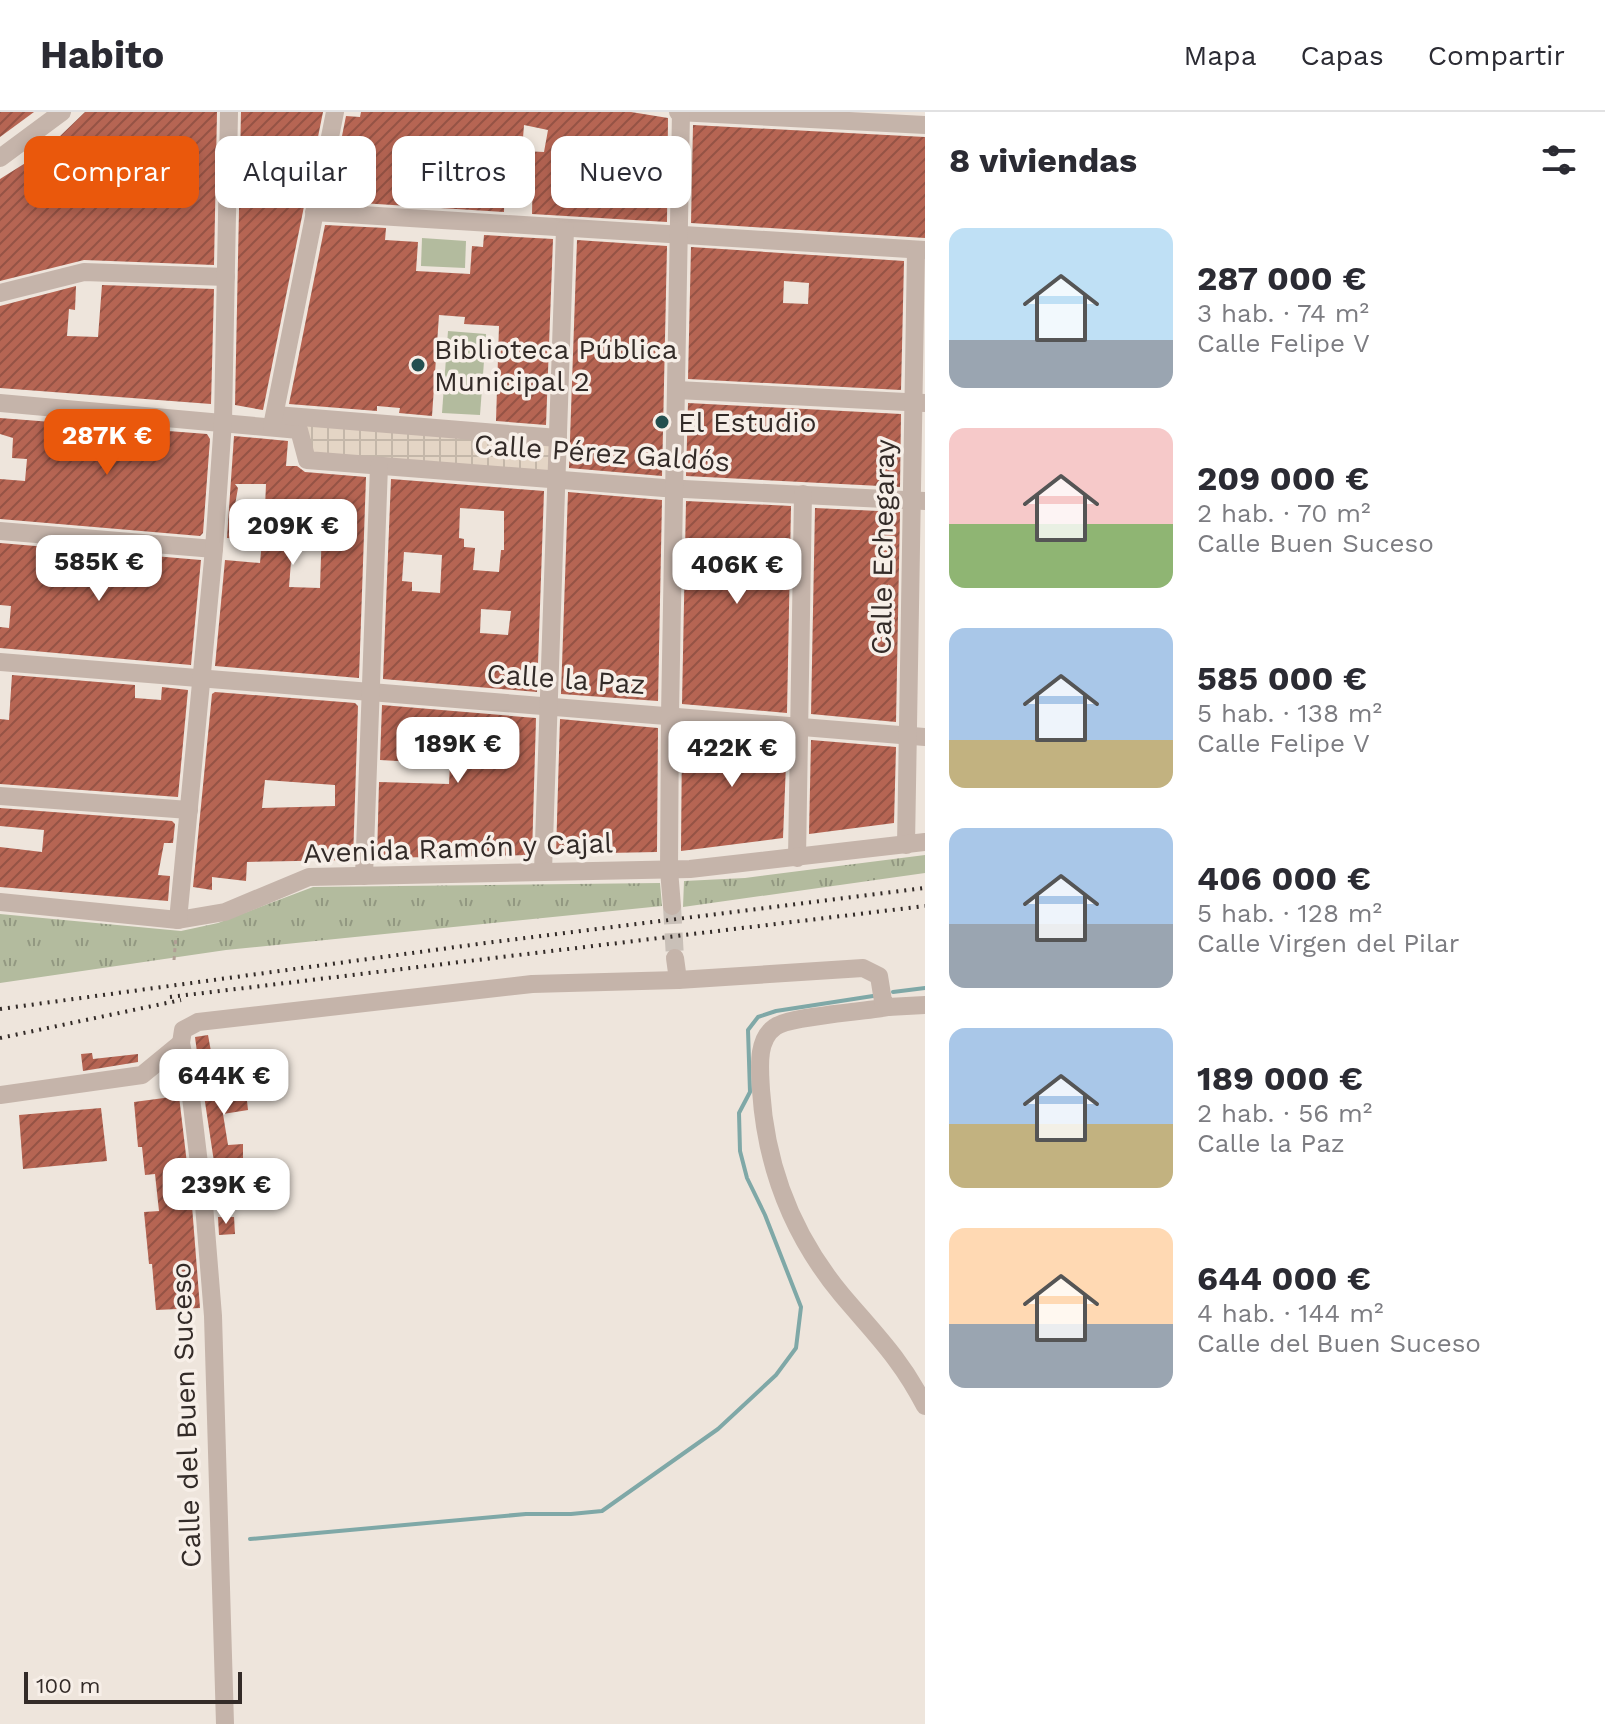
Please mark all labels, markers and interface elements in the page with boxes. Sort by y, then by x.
text: Habito [40,33,164,77]
text: Mapa [1183,39,1256,72]
text: Capas [1300,39,1384,72]
text: Compartir [1428,39,1565,72]
chip: Comprar [24,136,199,208]
chip: Alquilar [215,136,376,208]
chip: Filtros [392,136,535,208]
chip: Nuevo [551,136,691,208]
icon: filters [1537,138,1581,182]
text: 8 viviendas [949,140,1137,180]
text: 287 000 € [1197,258,1366,298]
icon: home [1013,260,1109,356]
text: 3 hab. · 74 m² [1197,298,1369,328]
text: Calle Felipe V [1197,328,1370,358]
place label: Biblioteca Pública Municipal 2 [434,333,678,398]
marker: Biblioteca Pública Municipal 2 [409,356,427,374]
place label: El Estudio [678,406,816,439]
pin: 287K € [42,409,172,477]
marker: El Estudio [653,413,671,431]
text: 287K € [62,420,152,450]
street label: Calle Pérez Galdós [473,428,731,478]
street label: Calle Echegaray [865,438,901,655]
text: 209 000 € [1197,458,1369,498]
icon: home [1013,460,1109,556]
text: 2 hab. · 70 m² [1197,498,1370,528]
pin: 209K € [228,499,358,567]
text: 209K € [247,510,339,540]
text: Calle Buen Suceso [1197,528,1434,558]
pin: 585K € [34,535,164,603]
pin: 406K € [672,538,802,606]
text: 585K € [54,546,144,576]
text: 406K € [690,549,784,579]
street label: Calle la Paz [485,657,647,701]
text: 585 000 € [1197,658,1367,698]
icon: home [1013,660,1109,756]
text: 5 hab. · 138 m² [1197,698,1382,728]
pin: 189K € [393,717,523,785]
pin: 422K € [667,721,797,789]
text: 189K € [414,728,502,758]
text: Calle Felipe V [1197,728,1370,758]
text: 422K € [686,732,778,762]
street label: Avenida Ramón y Cajal [303,826,614,870]
text: 406 000 € [1197,858,1371,898]
icon: home [1013,860,1109,956]
text: 5 hab. · 128 m² [1197,898,1382,928]
text: Calle Virgen del Pilar [1197,928,1459,958]
pin: 644K € [159,1049,289,1117]
text: 189 000 € [1197,1058,1363,1098]
text: 644K € [177,1060,271,1090]
icon: home [1013,1060,1109,1156]
text: 2 hab. · 56 m² [1197,1098,1372,1128]
text: Calle la Paz [1197,1128,1345,1158]
pin: 239K € [161,1158,291,1226]
text: 239K € [181,1169,271,1199]
text: 644 000 € [1197,1258,1371,1298]
icon: home [1013,1260,1109,1356]
street label: Calle del Buen Suceso [164,1262,208,1568]
text: 4 hab. · 144 m² [1197,1298,1383,1328]
text: Calle del Buen Suceso [1197,1328,1481,1358]
scale bar [24,1668,242,1704]
text: 100 m [36,1673,100,1698]

